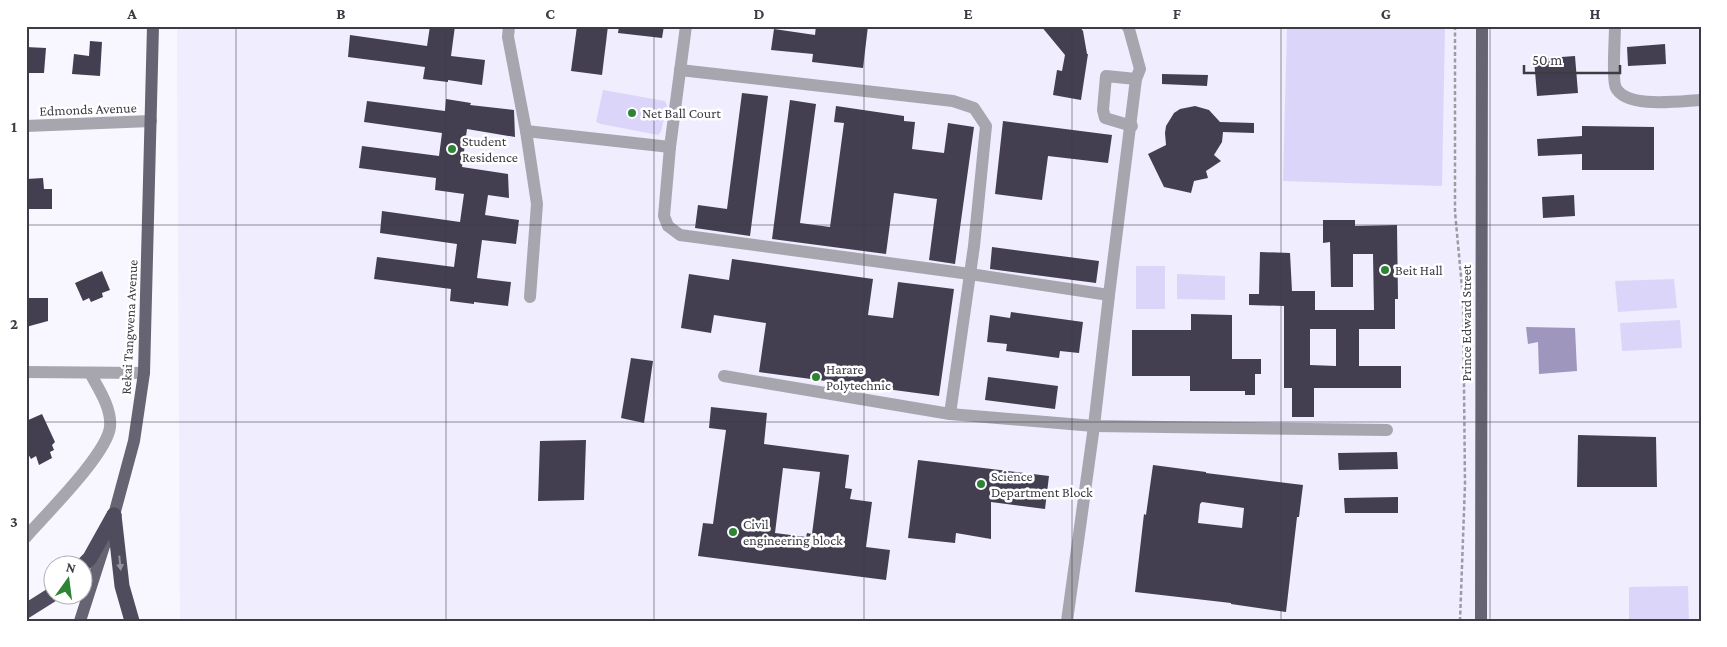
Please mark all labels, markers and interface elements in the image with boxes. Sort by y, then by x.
text: A [126,5,137,22]
text: B [336,5,346,22]
text: C [545,5,555,22]
text: D [753,5,765,22]
text: E [963,5,973,22]
text: F [1173,5,1182,22]
text: G [1381,5,1391,22]
text: H [1590,5,1601,22]
scale bar [1524,42,1621,74]
text: 50 m [1532,52,1562,68]
street label: Edmonds Avenue [39,99,137,119]
place label: Net Ball Court [642,105,721,121]
marker: Net Ball Court [626,107,638,119]
text: 1 [11,118,17,135]
place label: Student Residence [462,133,518,165]
marker: Student Residence [446,143,458,155]
street label: Rekai Tangwena Avenue [117,259,141,395]
place label: Beit Hall [1395,262,1443,278]
marker: Beit Hall [1379,264,1391,276]
street label: Prince Edward Street [1458,264,1474,381]
text: 2 [10,315,18,332]
place label: Harare Polytechnic [826,361,891,393]
marker: Harare Polytechnic [810,371,822,383]
place label: Science Department Block [991,468,1093,500]
marker: Science Department Block [975,478,987,490]
text: 3 [10,513,18,530]
place label: Civil engineering block [743,516,843,548]
marker: Civil engineering block [727,526,739,538]
north arrow [42,554,92,604]
one-way arrow [116,555,124,571]
text: N [65,558,78,576]

